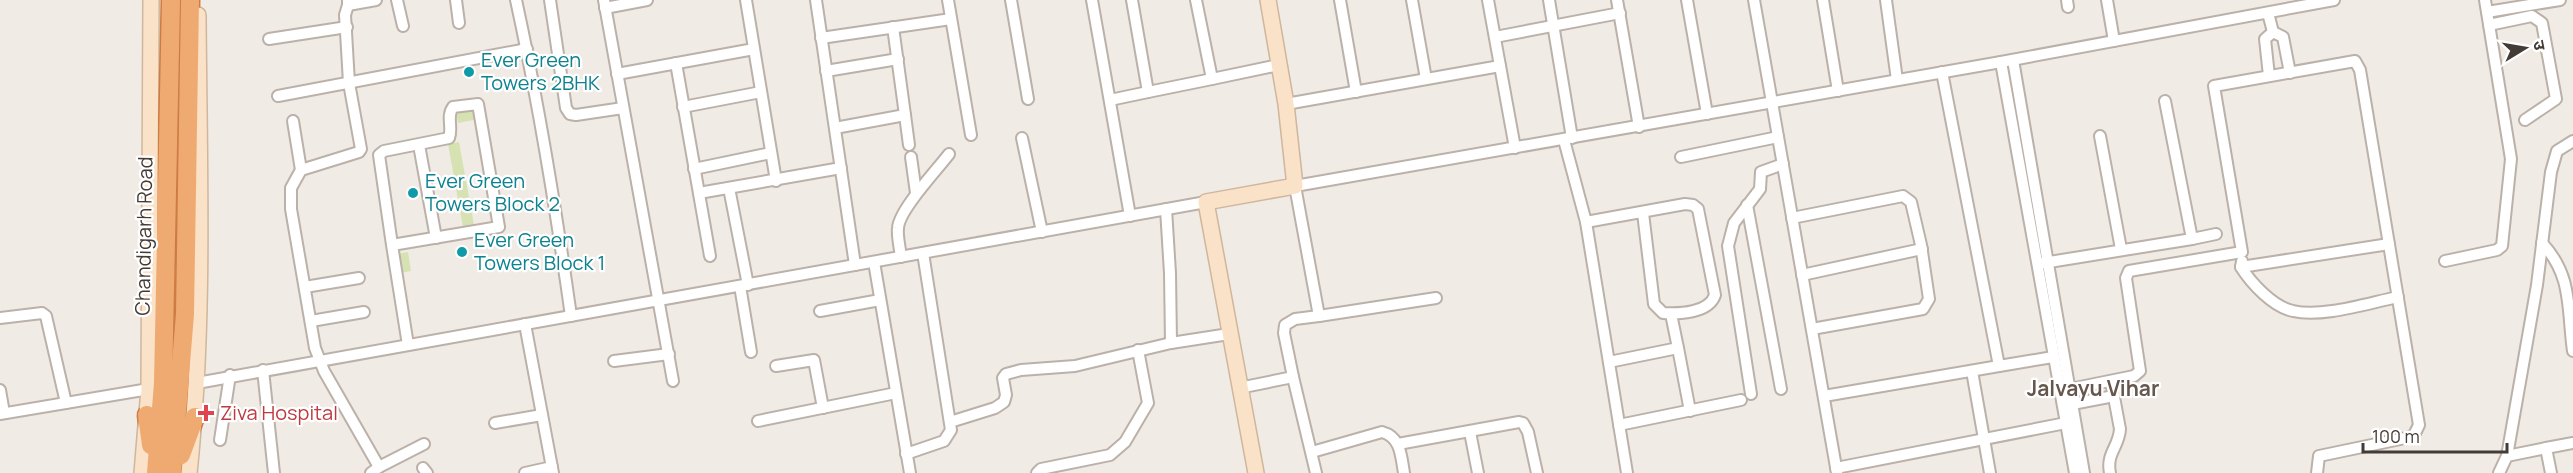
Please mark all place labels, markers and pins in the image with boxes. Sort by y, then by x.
place label: Ever Green Towers 2BHK [481,46,600,96]
marker: Ever Green Towers 2BHK [462,65,476,79]
place label: Ever Green Towers Block 2 [425,167,560,217]
marker: Ever Green Towers Block 2 [406,186,420,200]
place label: Ever Green Towers Block 1 [474,226,605,276]
marker: Ever Green Towers Block 1 [455,245,469,259]
place label: Ziva Hospital [220,399,338,426]
marker: Ziva Hospital [197,404,215,422]

